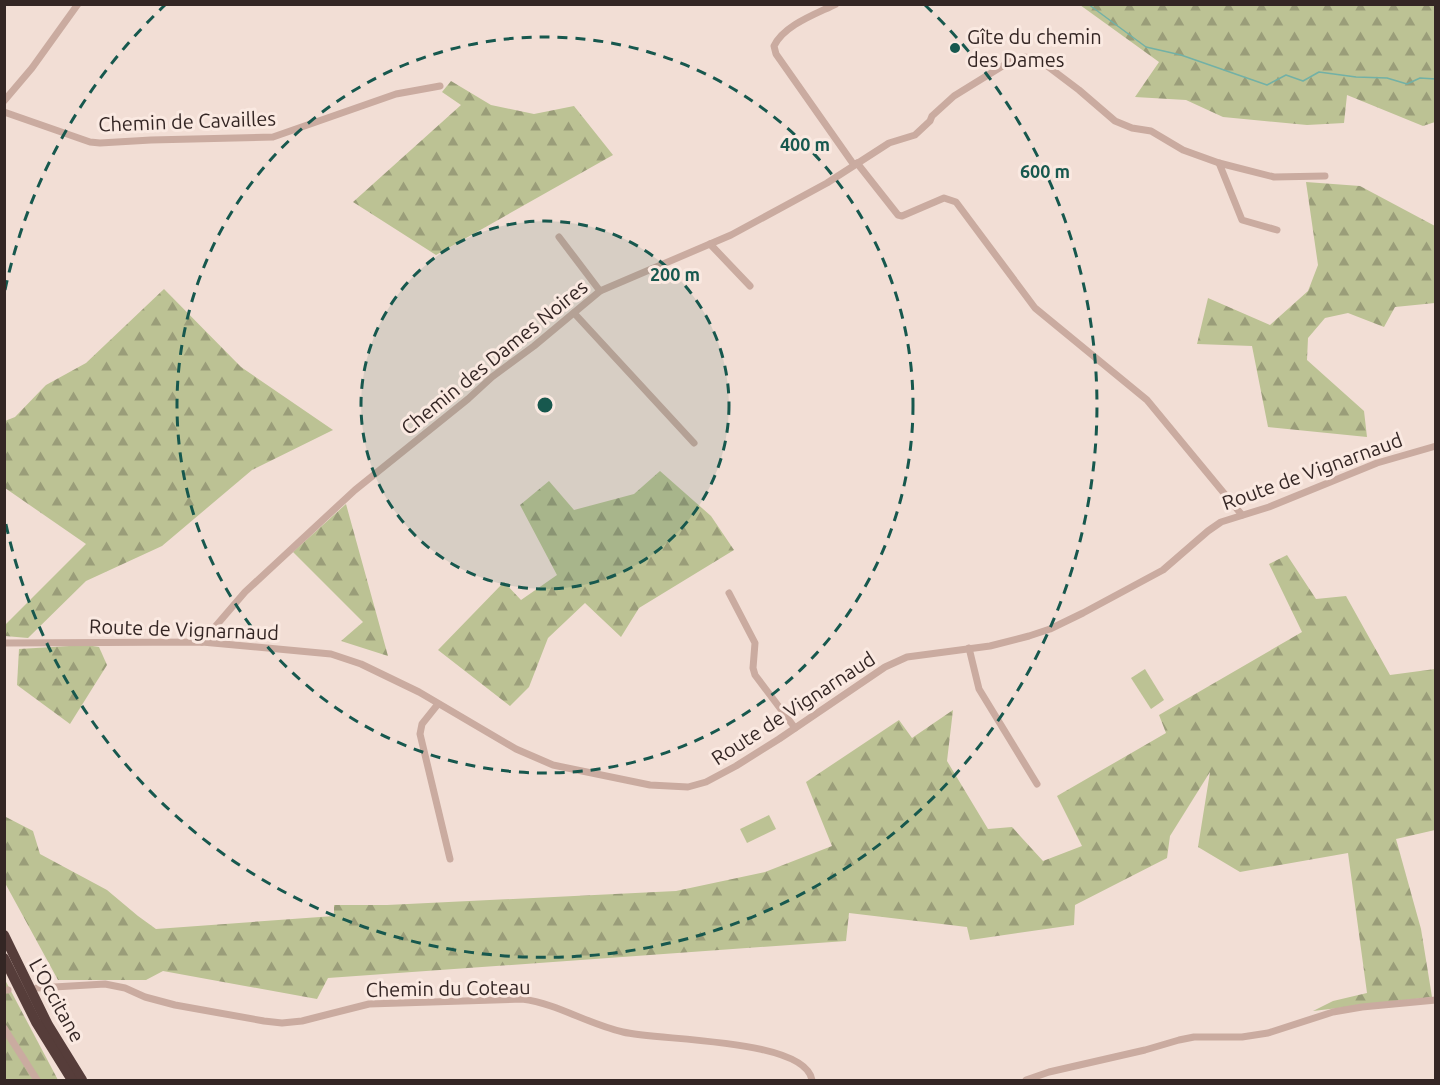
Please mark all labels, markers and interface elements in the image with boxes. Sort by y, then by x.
place label: Gîte du chemin des Dames [967,25,1102,71]
marker: Gîte du chemin des Dames [948,41,962,55]
street label: Chemin de Cavailles [98,106,276,136]
text: 400 m [780,134,830,154]
text: 600 m [1020,161,1070,181]
text: 200 m [650,264,700,284]
street label: Chemin des Dames Noires [396,275,592,439]
centre of rings [535,395,555,415]
street label: Route de Vignarnaud [1219,428,1405,514]
street label: Route de Vignarnaud [89,614,279,644]
street label: Route de Vignarnaud [707,647,879,769]
street label: L'Occitane [25,954,89,1046]
street label: Chemin du Coteau [365,975,531,1001]

